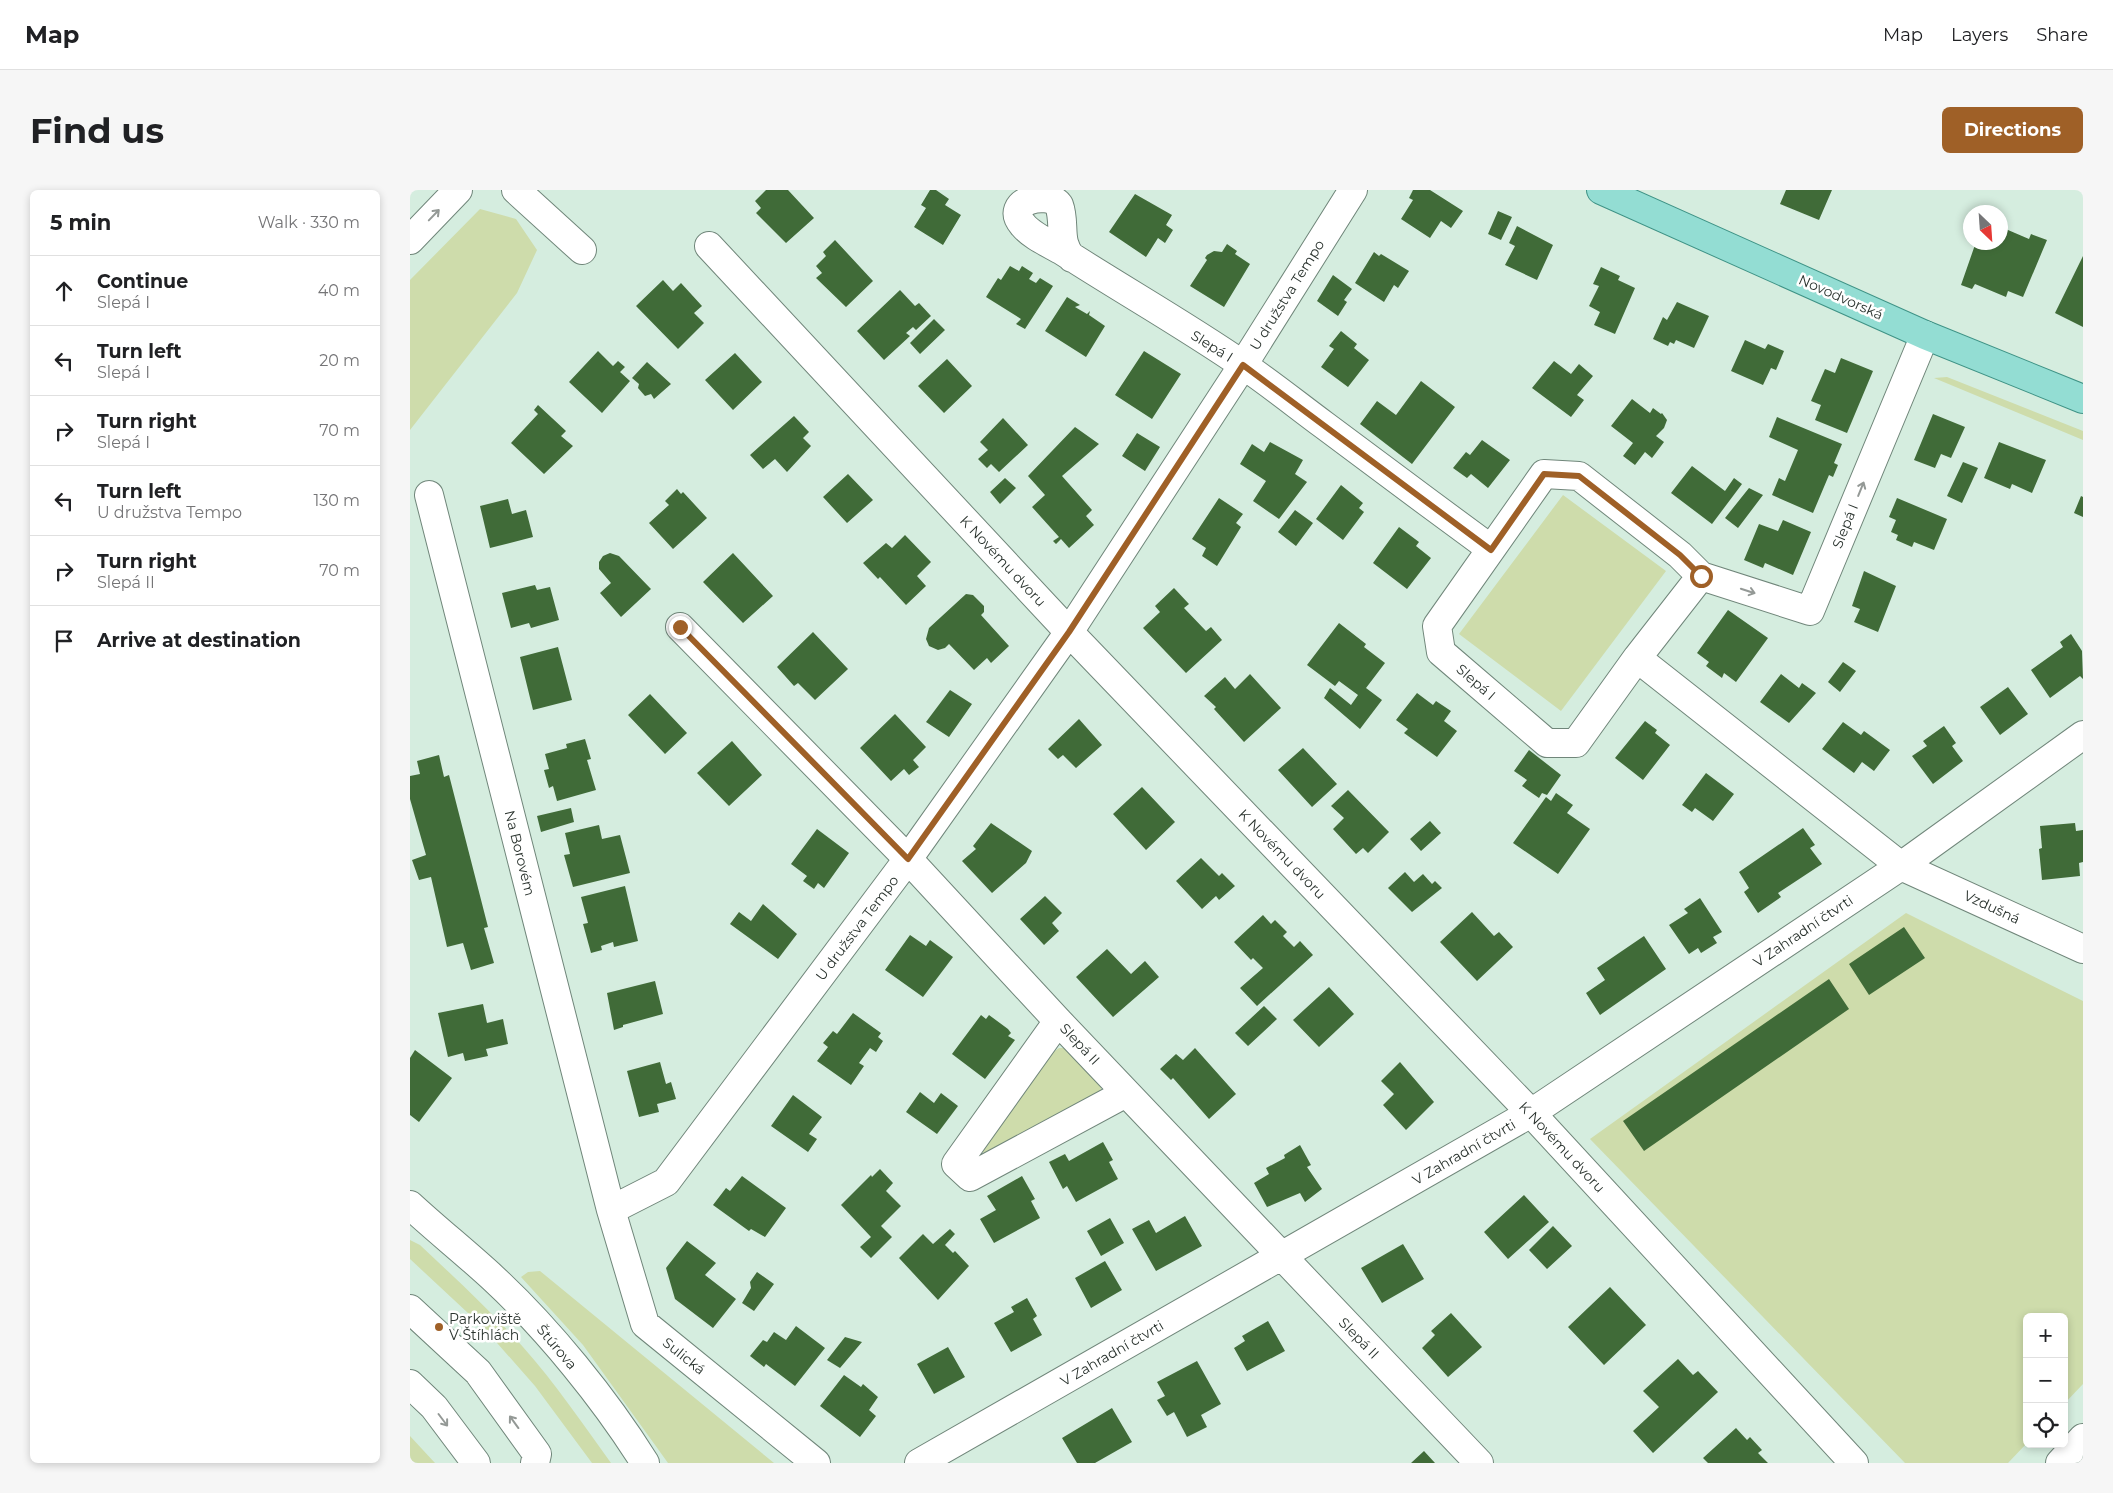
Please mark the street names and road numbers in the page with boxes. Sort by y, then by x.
street label: U družstva Tempo [1246,236,1328,354]
street label: Novodvorská [1796,270,1886,324]
street label: Slepá I [1188,326,1236,366]
street label: Slepá I [1828,501,1862,551]
street label: K Novému dvoru [956,512,1050,610]
street label: Slepá I [1453,660,1499,704]
street label: K Novému dvoru [1235,805,1329,903]
street label: Na Borovém [501,808,539,898]
street label: U družstva Tempo [812,872,903,984]
street label: Vzdušná [1961,886,2023,928]
street label: V Zahradní čtvrti [1750,891,1856,971]
street label: Slepá II [1056,1019,1104,1069]
street label: K Novému dvoru [1515,1098,1609,1196]
street label: V Zahradní čtvrti [1409,1115,1519,1189]
street label: Slepá II [1335,1314,1383,1362]
street label: V Zahradní čtvrti [1057,1316,1167,1390]
street label: Štúrova [533,1321,581,1373]
street label: Sulická [659,1333,709,1379]

